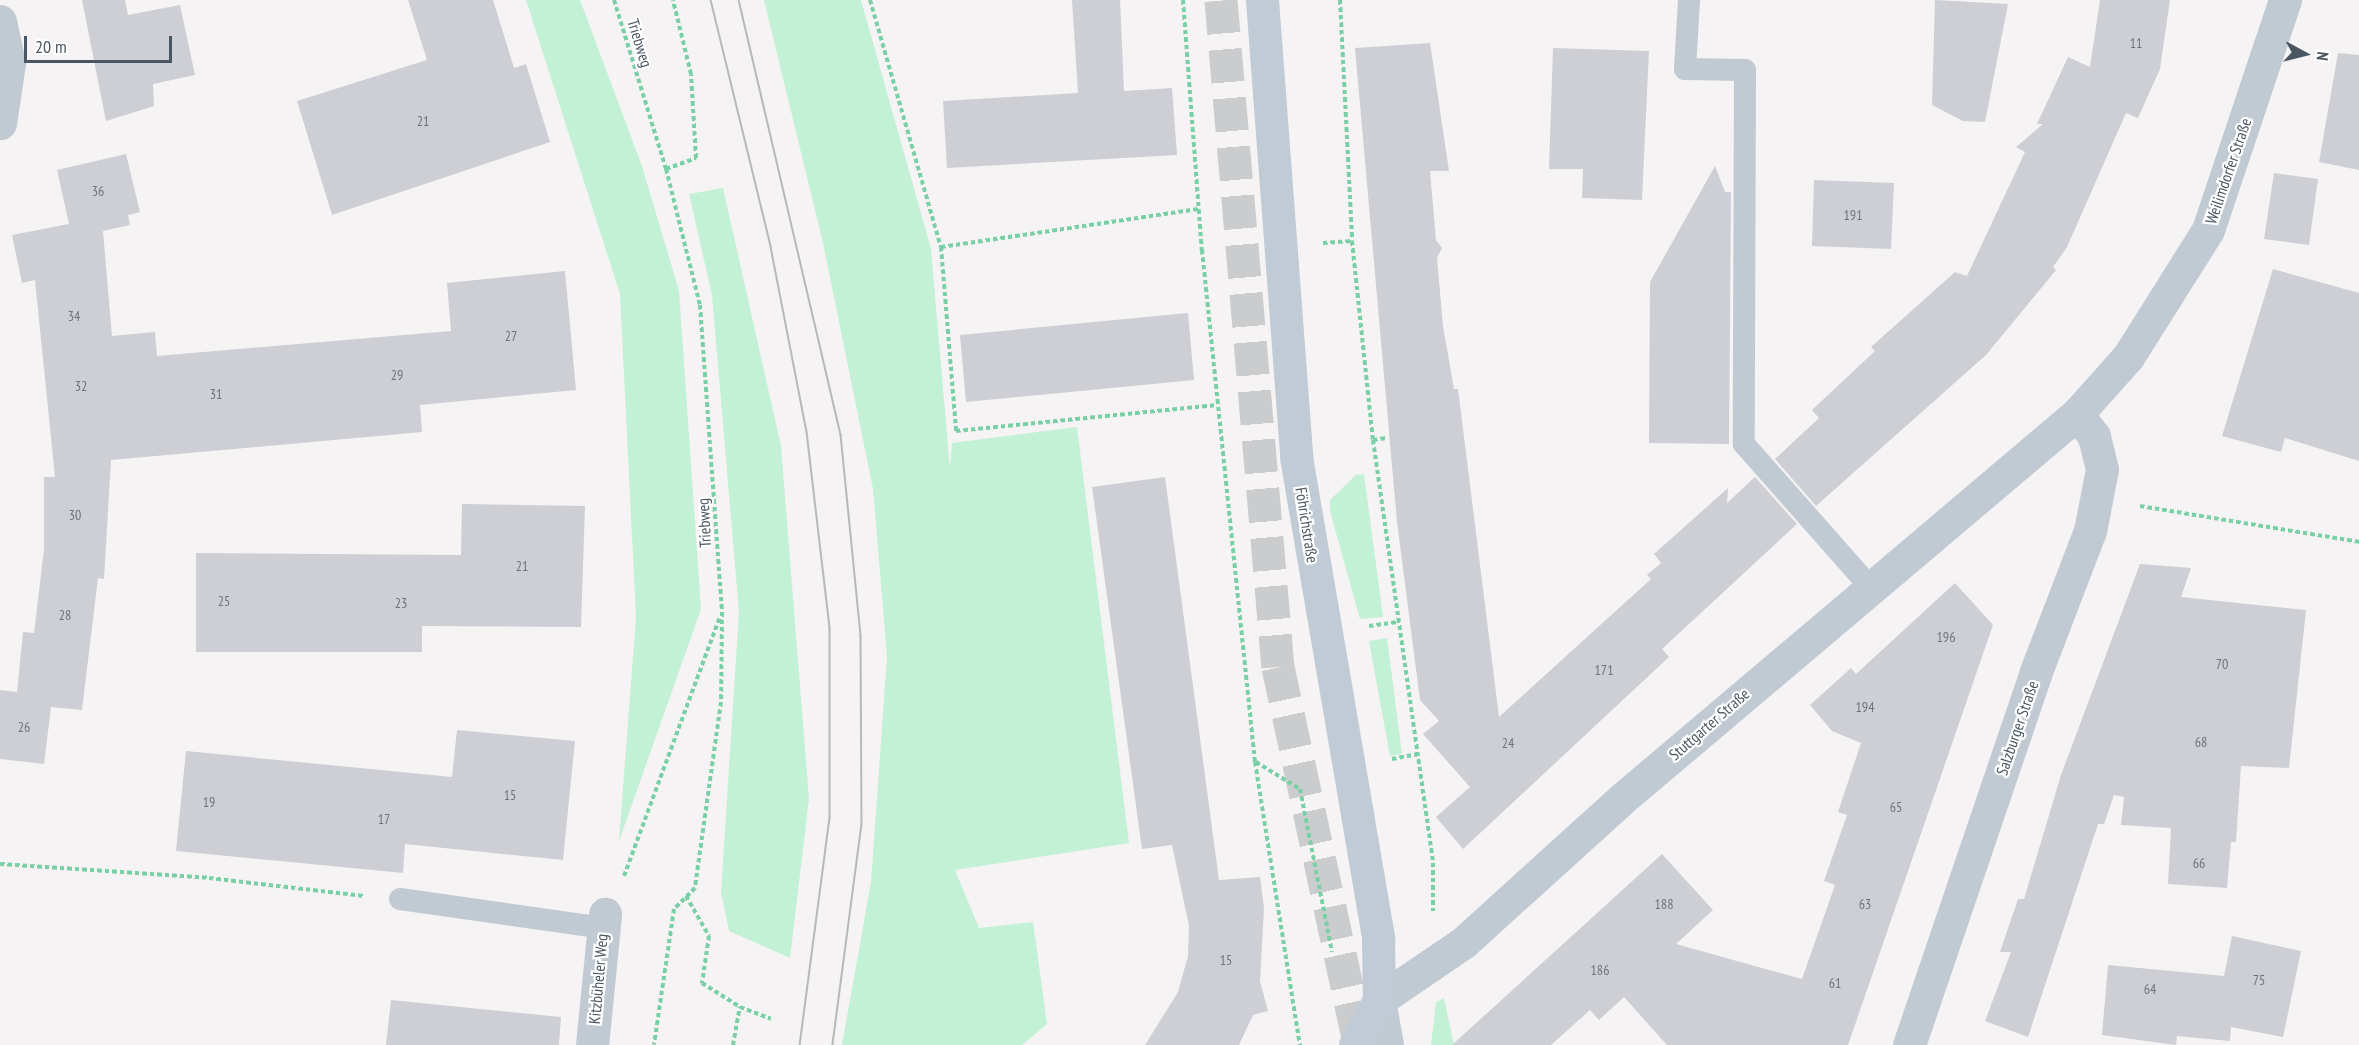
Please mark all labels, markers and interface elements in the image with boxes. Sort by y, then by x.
street label: Triebweg [624,16,656,70]
scale bar [27,24,176,62]
north arrow [2275,24,2335,84]
text: 20 m [35,35,67,58]
house number: 11 [2130,35,2142,51]
text: N [2312,51,2333,62]
house number: 21 [417,113,429,129]
street label: Weilimdorfer Straße [2201,115,2255,227]
house number: 36 [92,183,104,199]
house number: 191 [1844,207,1862,223]
house number: 34 [68,308,80,324]
house number: 27 [505,328,517,344]
house number: 29 [391,367,403,383]
house number: 32 [75,378,87,394]
house number: 31 [210,386,222,402]
street label: Föhrichstraße [1292,486,1322,564]
street label: Triebweg [693,498,715,548]
house number: 30 [69,507,81,523]
house number: 21 [516,558,528,574]
house number: 25 [218,593,230,609]
house number: 23 [395,595,407,611]
house number: 28 [59,607,71,623]
house number: 196 [1937,629,1955,645]
house number: 70 [2216,656,2228,672]
house number: 171 [1595,662,1613,678]
street label: Salzburger Straße [1992,678,2042,778]
street label: Stuttgarter Straße [1665,684,1753,764]
house number: 194 [1856,699,1874,715]
house number: 26 [18,719,30,735]
house number: 68 [2195,734,2207,750]
house number: 24 [1502,735,1514,751]
house number: 15 [504,787,516,803]
house number: 19 [203,794,215,810]
house number: 65 [1890,799,1902,815]
house number: 17 [378,811,390,827]
house number: 66 [2193,855,2205,871]
house number: 188 [1655,896,1673,912]
house number: 63 [1859,896,1871,912]
street label: Kitzbüheler Weg [584,933,612,1025]
house number: 15 [1220,952,1232,968]
house number: 186 [1591,962,1609,978]
house number: 75 [2253,972,2265,988]
house number: 61 [1829,975,1841,991]
house number: 64 [2144,981,2156,997]

